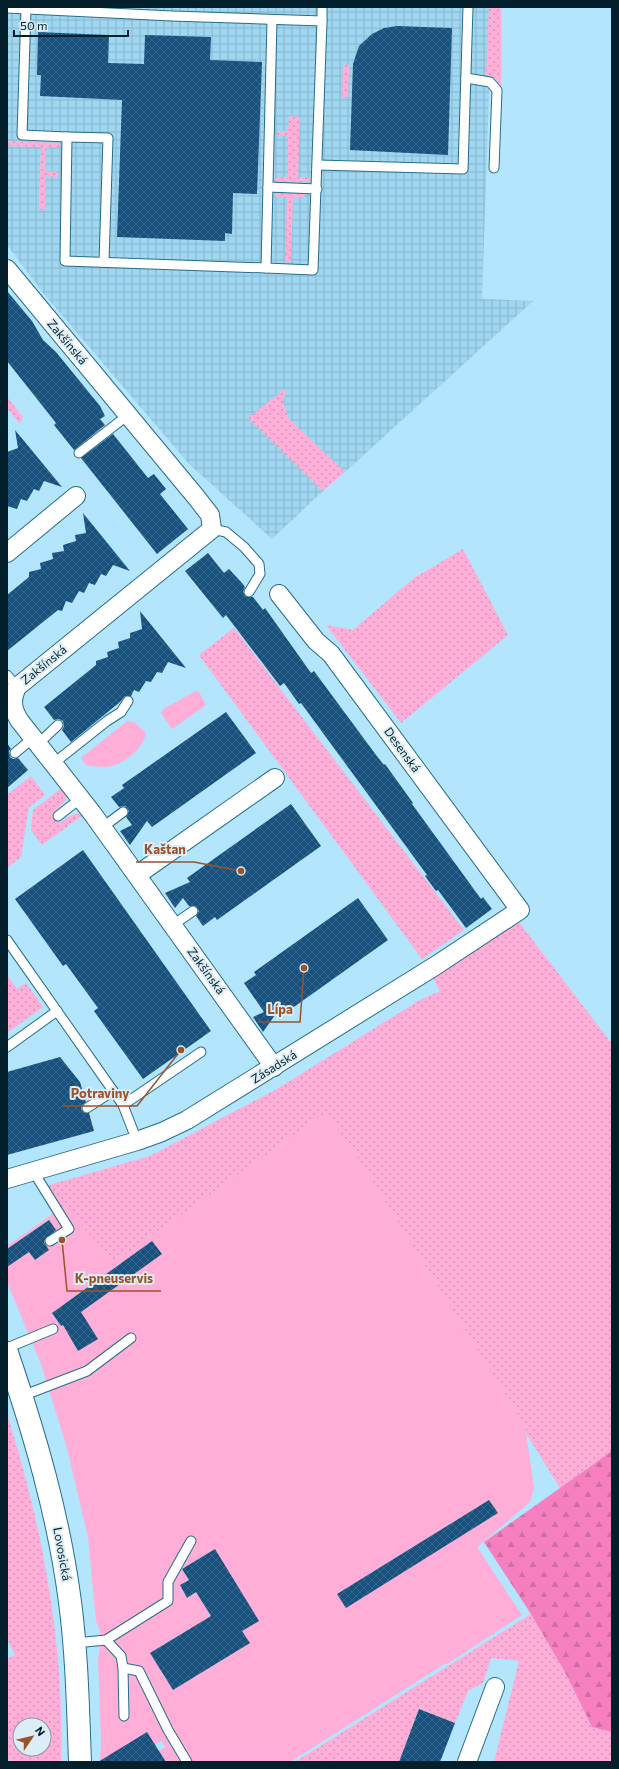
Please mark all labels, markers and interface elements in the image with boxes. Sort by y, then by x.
scale bar [14,12,128,38]
text: 50 m [20,18,48,32]
street label: Zakšínská [45,316,91,367]
street label: Zakšínská [18,642,69,687]
street label: Desenská [382,724,424,775]
callout: Kaštan [136,837,194,862]
text: Kaštan [144,841,186,857]
street label: Zakšínská [185,944,228,997]
callout: Lípa [259,997,300,1022]
text: Lípa [267,1001,293,1017]
street label: Zásadská [248,1047,299,1086]
callout: Potraviny [63,1081,137,1106]
text: Potraviny [71,1085,129,1101]
callout: K-pneuservis [67,1266,161,1291]
text: K-pneuservis [75,1270,153,1286]
street label: Lovosická [51,1526,75,1582]
north arrow [12,1717,52,1757]
text: N [33,1724,48,1738]

